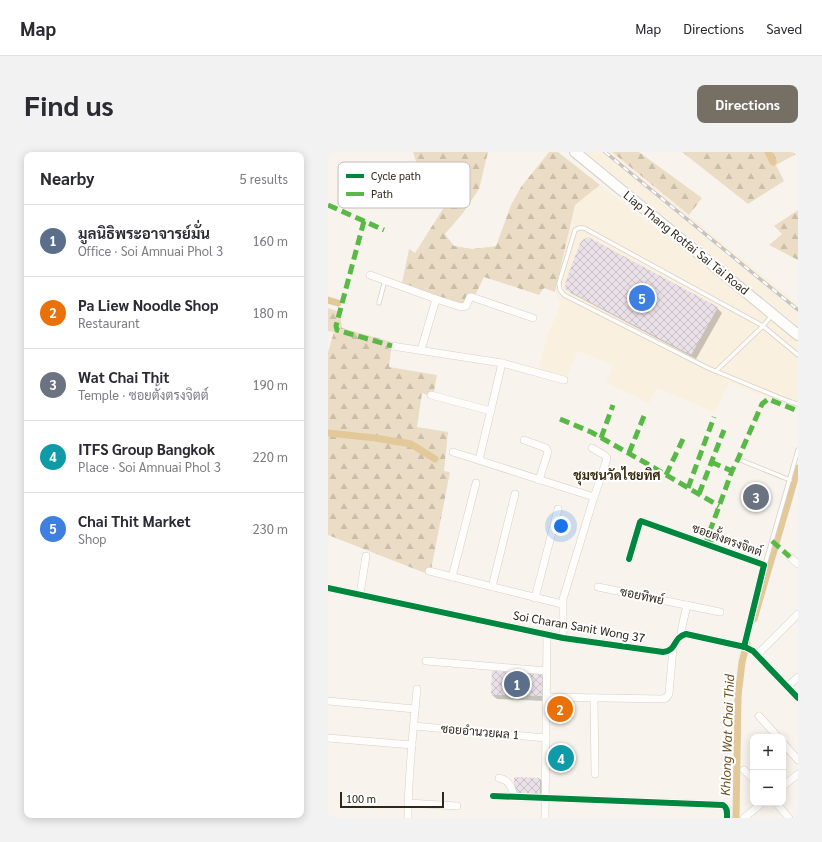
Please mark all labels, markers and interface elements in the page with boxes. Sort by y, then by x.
text: Map [20,16,56,40]
text: Map [635,19,661,37]
text: Directions [683,19,744,37]
text: Saved [766,19,802,37]
button: Directions [697,85,798,123]
text: Find us [24,86,114,122]
legend [338,162,470,208]
text: Nearby [40,167,95,189]
text: Cycle path [371,168,421,183]
text: 5 results [239,170,288,187]
text: Path [371,186,393,201]
street label: Liap Thang Rotfai Sai Tai Road [621,187,753,298]
text: มูลนิธิพระอาจารย์มั่น [78,223,210,242]
text: 1 [49,232,57,249]
text: 160 m [252,232,288,249]
text: Office · Soi Amnuai Phol 3 [78,242,223,259]
pin: 5 [629,283,655,313]
text: Pa Liew Noodle Shop [78,295,218,314]
text: 2 [49,304,57,321]
text: 180 m [252,304,288,321]
text: Restaurant [78,314,140,331]
text: Wat Chai Thit [78,367,170,386]
text: 3 [49,376,57,393]
text: 190 m [252,376,288,393]
text: Temple · ซอยตั้งตรงจิตต์ [78,386,209,403]
text: ITFS Group Bangkok [78,439,215,458]
text: 4 [49,448,57,465]
text: 220 m [252,448,288,465]
text: Place · Soi Amnuai Phol 3 [78,458,221,475]
district label: ชุมชนวัดไชยทิศ [573,466,661,486]
pin: 3 [743,482,769,512]
text: Chai Thit Market [78,511,191,530]
your location [551,516,571,536]
street label: ซอยตั้งตรงจิตต์ [690,517,765,559]
text: 5 [49,520,57,537]
text: 230 m [252,520,288,537]
text: Shop [78,530,106,547]
street label: ซอยทิพย์ [619,583,666,607]
street label: Soi Charan Sanit Wong 37 [512,607,646,646]
pin: 1 [504,669,530,699]
water label: Khlong Wat Chai Thid [716,673,737,796]
pin: 2 [547,694,573,724]
street label: ซอยอำนวยผล 1 [440,720,520,742]
map controls [750,734,786,806]
button: + [750,734,786,770]
pin: 4 [548,743,574,773]
button: − [750,770,786,806]
scale bar [340,790,444,809]
text: 100 m [346,791,376,806]

